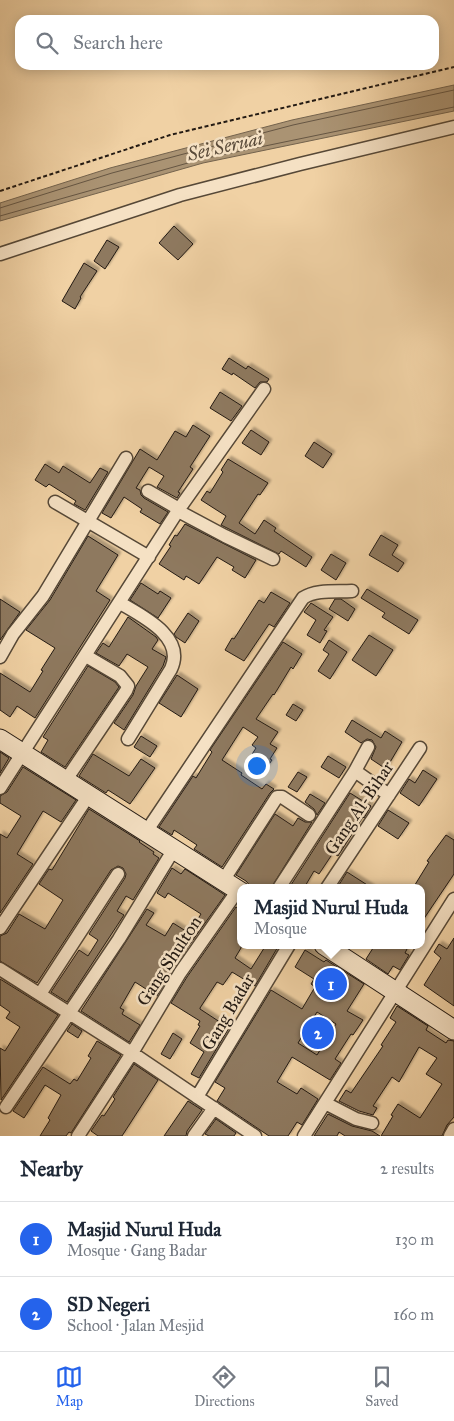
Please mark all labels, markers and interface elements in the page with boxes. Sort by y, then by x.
search box [15,15,439,70]
icon: search [33,29,61,57]
text: Search here [73,31,163,54]
water label: Sei Seruai [184,126,266,166]
your location [244,753,270,779]
street label: Gang Al-Bihar [320,757,399,860]
popup [237,884,425,949]
text: Masjid Nurul Huda [254,896,408,919]
street label: Gang Shulton [132,912,207,1011]
text: Mosque [254,919,307,938]
pin: 1 [315,965,347,1003]
street label: Gang Badar [197,969,260,1055]
pin: 2 [302,1014,334,1052]
text: Nearby [20,1156,83,1182]
text: 2 results [380,1159,434,1178]
text: Masjid Nurul Huda [67,1218,221,1241]
text: 1 [33,1230,39,1249]
text: 130 m [395,1230,434,1249]
text: Mosque · Gang Badar [67,1241,207,1260]
text: SD Negeri [67,1293,150,1316]
text: 2 [32,1305,40,1324]
text: 160 m [393,1305,434,1324]
text: School · Jalan Mesjid [67,1316,204,1335]
tab: Map [55,1363,83,1410]
tab: Directions [194,1363,255,1410]
tab: Saved [365,1363,399,1410]

